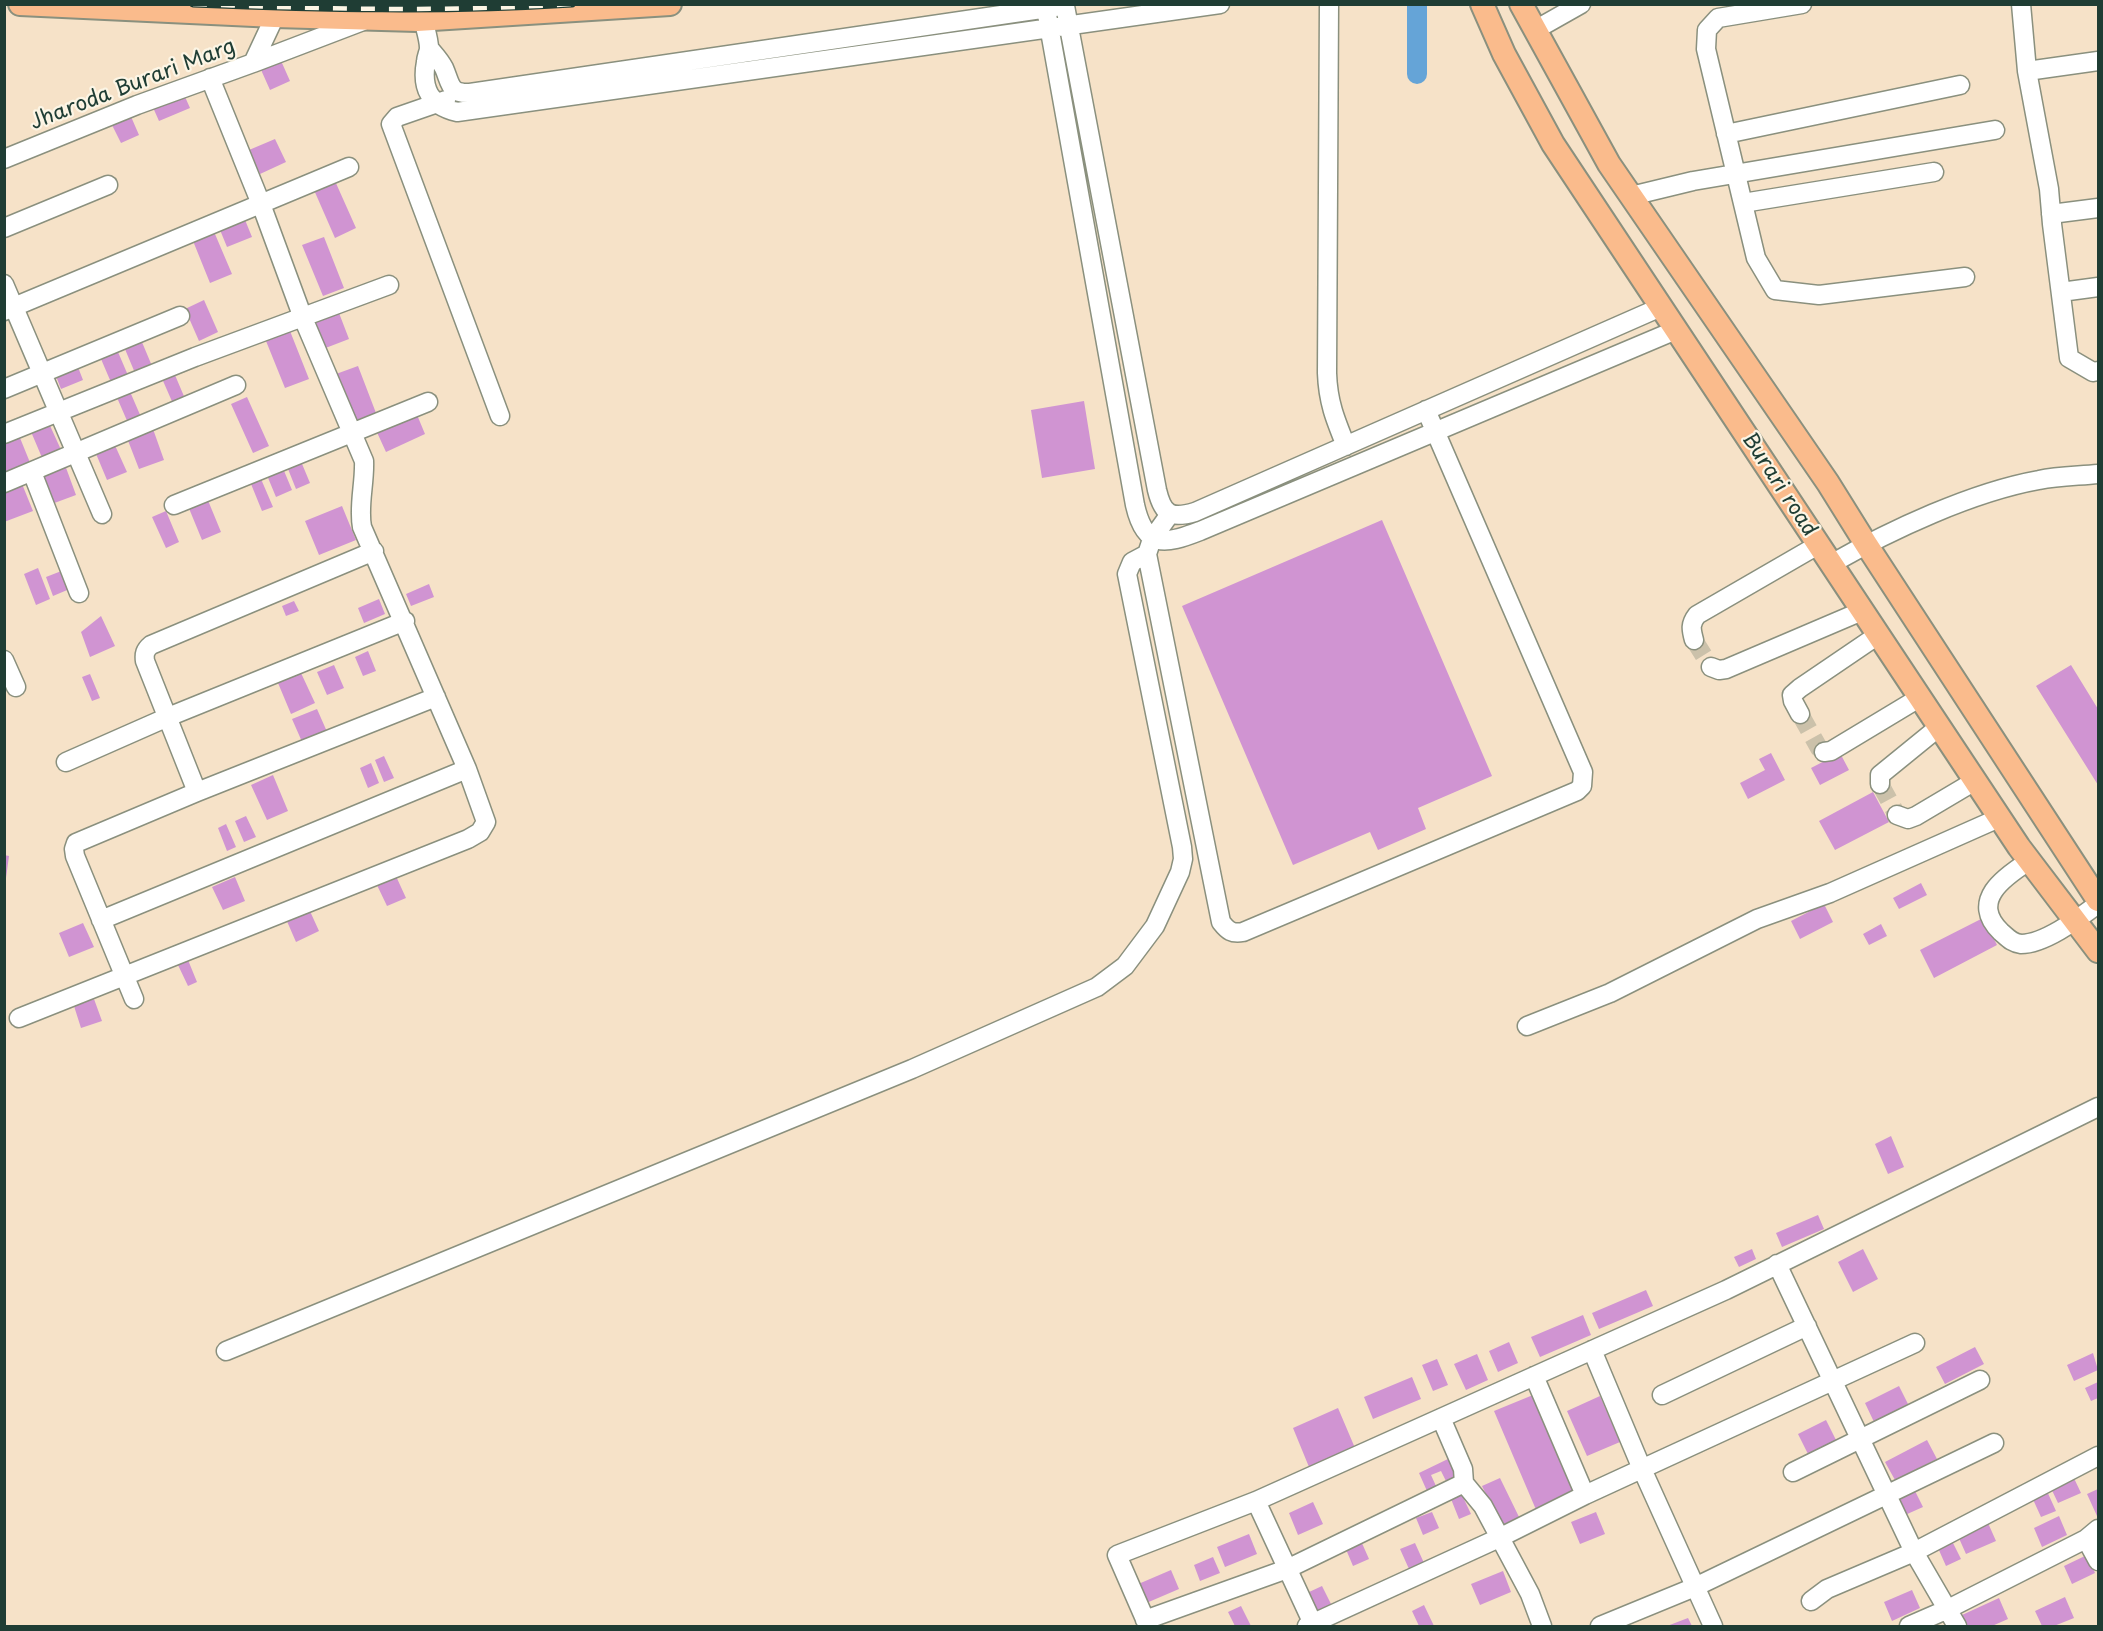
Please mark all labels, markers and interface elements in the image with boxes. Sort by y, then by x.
street label: Jharoda Burari Marg [27,34,239,136]
street label: Burari road [1736,428,1822,542]

